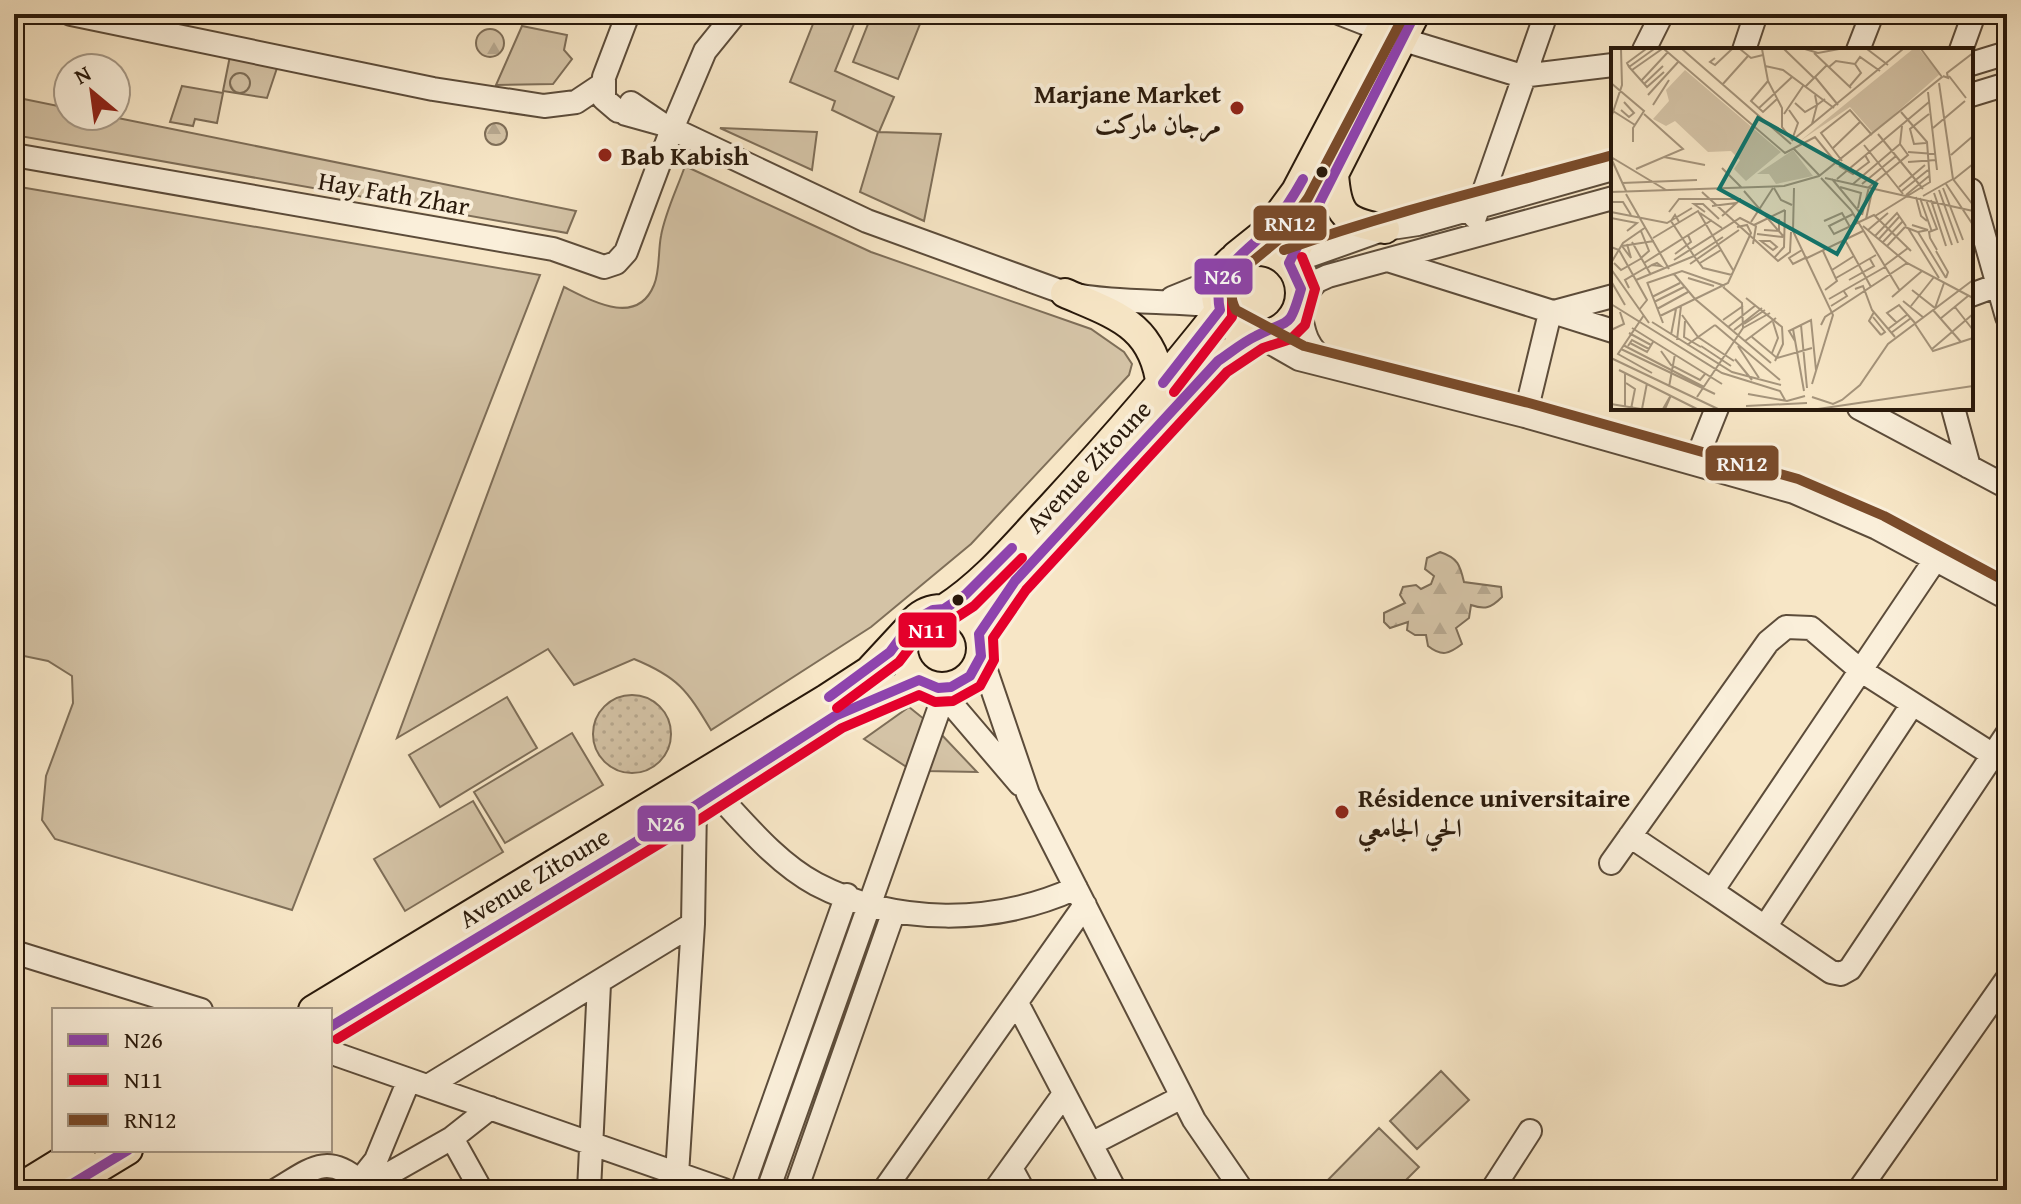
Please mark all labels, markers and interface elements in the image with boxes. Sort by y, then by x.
inset map [1611,48,1973,410]
north arrow [52,52,132,132]
text: N [68,57,97,92]
place label: Marjane Market مرجان ماركت [1034,74,1221,143]
marker: Marjane Market مرجان ماركت [1228,99,1246,117]
place label: Bab Kabish [621,136,750,175]
marker: Bab Kabish [596,146,614,164]
street label: Hay Fath Zhar [315,161,473,226]
unlabelled marker [1314,164,1330,180]
line badge: RN12 [1252,204,1328,242]
text: RN12 [1264,207,1316,239]
line badge: N26 [1193,257,1254,296]
text: N26 [1204,260,1242,292]
street label: Avenue Zitoune [1016,391,1160,541]
line badge: RN12 [1704,444,1780,482]
text: RN12 [1716,447,1768,479]
unlabelled marker [950,592,966,608]
line badge: N11 [897,611,958,649]
text: N11 [908,614,946,646]
place label: Résidence universitaire الحي الجامعي [1358,778,1630,852]
marker: Résidence universitaire الحي الجامعي [1333,803,1351,821]
line badge: N26 [636,804,697,843]
text: N26 [647,807,685,839]
street label: Avenue Zitoune [451,817,617,937]
legend [52,1008,332,1152]
text: N26 [124,1022,163,1057]
text: N11 [124,1062,163,1097]
text: RN12 [124,1102,177,1137]

